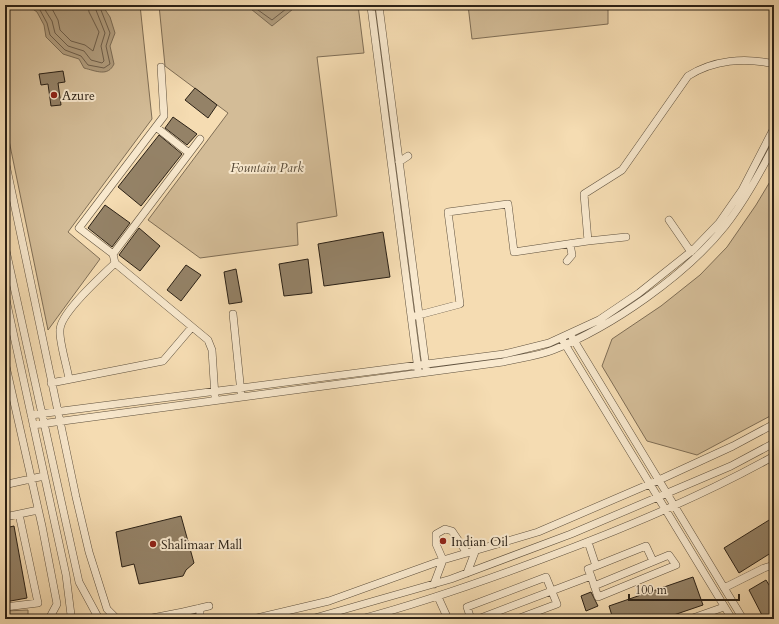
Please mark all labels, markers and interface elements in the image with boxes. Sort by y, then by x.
place label: Azure [62,87,95,105]
marker: Azure [49,90,59,100]
park label: Fountain Park [230,159,304,177]
place label: Indian Oil [451,533,509,551]
place label: Shalimaar Mall [161,536,243,554]
marker: Indian Oil [438,536,448,546]
marker: Shalimaar Mall [148,539,158,549]
scale bar [629,576,739,602]
text: 100 m [635,582,668,598]

